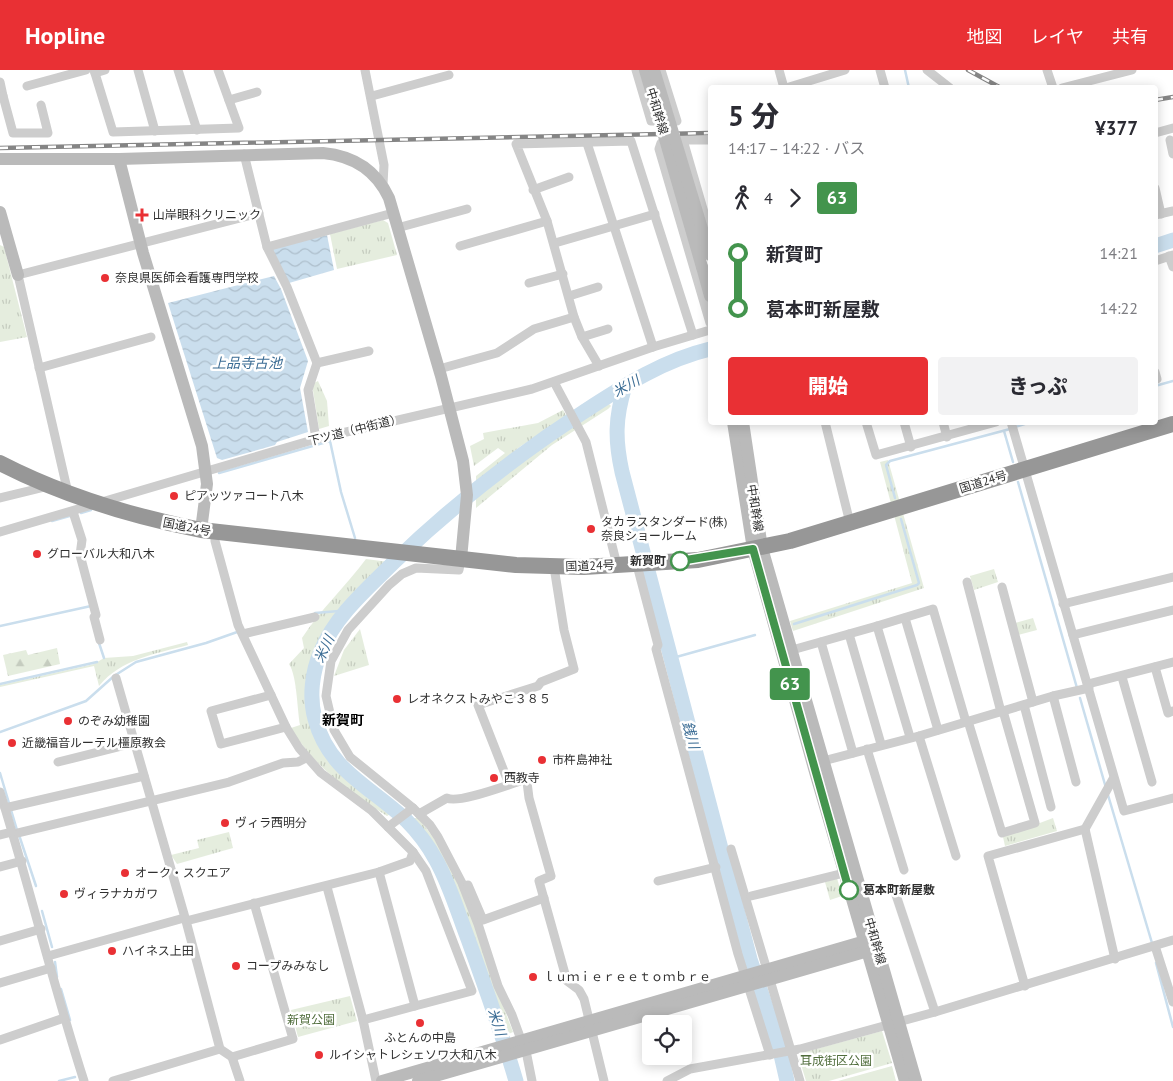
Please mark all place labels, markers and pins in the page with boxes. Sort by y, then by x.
place label: 山岸眼科クリニック [153,207,261,222]
marker: 山岸眼科クリニック [135,208,149,222]
place label: 奈良県医師会看護専門学校 [115,270,259,285]
marker: 奈良県医師会看護専門学校 [99,272,111,284]
place label: ピアッツァコート八木 [184,488,304,503]
marker: ピアッツァコート八木 [168,490,180,502]
place label: タカラスタンダード(株) 奈良ショールーム [601,514,727,543]
marker: タカラスタンダード(株) 奈良ショールーム [585,523,597,535]
place label: グローバル大和八木 [47,546,155,561]
marker: グローバル大和八木 [31,548,43,560]
marker: 新賀町 [670,551,690,571]
place label: 新賀町 [630,553,666,568]
place label: レオネクストみやこ３８５ [407,691,551,706]
marker: レオネクストみやこ３８５ [391,693,403,705]
place label: のぞみ幼稚園 [78,713,150,728]
marker: のぞみ幼稚園 [62,715,74,727]
place label: 近畿福音ルーテル橿原教会 [22,735,166,750]
marker: 近畿福音ルーテル橿原教会 [6,737,18,749]
place label: 市杵島神社 [552,752,612,767]
marker: 市杵島神社 [536,754,548,766]
place label: 西教寺 [504,770,540,785]
marker: 西教寺 [488,772,500,784]
place label: ヴィラ西明分 [235,815,307,830]
marker: ヴィラ西明分 [219,817,231,829]
place label: オーク・スクエア [135,865,231,880]
marker: オーク・スクエア [119,867,131,879]
marker: 葛本町新屋敷 [839,880,859,900]
place label: 葛本町新屋敷 [863,882,935,897]
place label: ヴィラナカガワ [74,886,158,901]
marker: ヴィラナカガワ [58,888,70,900]
place label: ハイネス上田 [122,943,194,958]
marker: ハイネス上田 [106,945,118,957]
place label: コープみみなし [246,958,329,973]
marker: コープみみなし [230,960,242,972]
place label: ｌｕｍｉｅｒｅｅｔｏｍｂｒｅ [543,969,711,984]
marker: ｌｕｍｉｅｒｅｅｔｏｍｂｒｅ [527,971,539,983]
marker: ふとんの中島 [414,1017,426,1029]
place label: ふとんの中島 [384,1030,456,1045]
place label: ルイシャトレシェソワ大和八木 [329,1047,497,1062]
marker: ルイシャトレシェソワ大和八木 [313,1049,325,1061]

